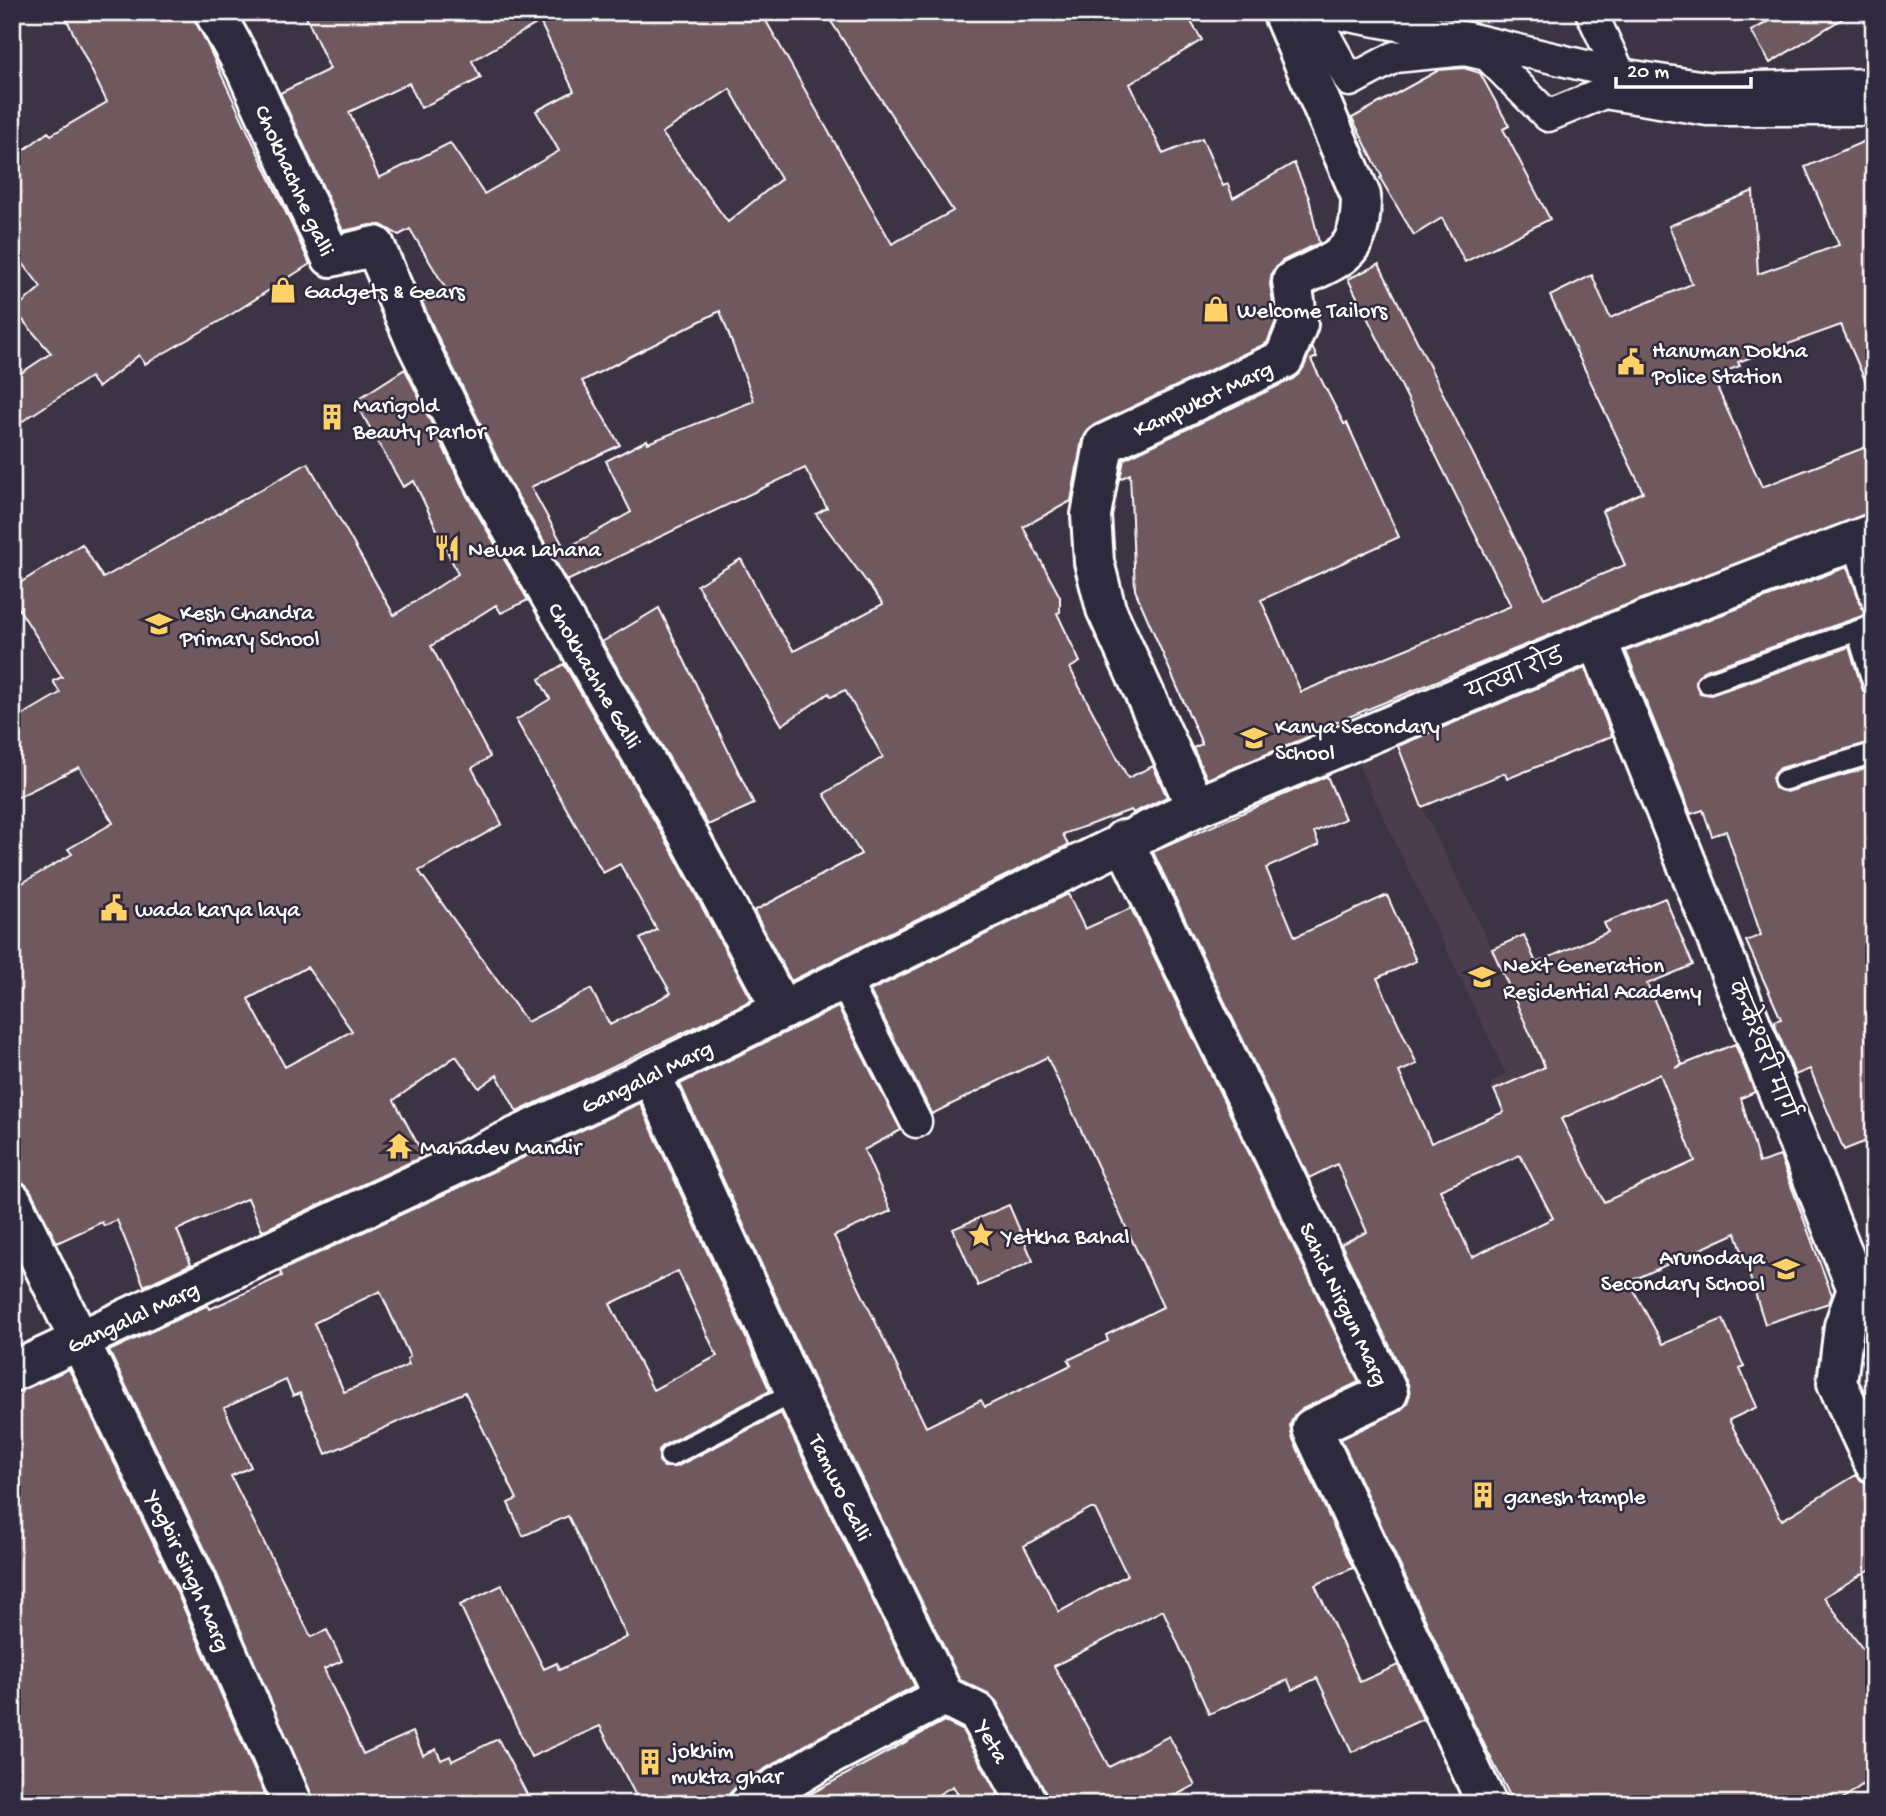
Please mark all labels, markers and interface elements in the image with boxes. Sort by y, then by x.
scale bar [1616,46,1751,90]
text: 20 m [1627,61,1669,86]
street label: Chokhachhe galli [247,102,339,261]
shop icon: Gadgets & Gears [268,275,298,305]
place label: Gadgets & Gears [304,280,465,307]
shop icon: Welcome Tailors [1201,294,1231,324]
place label: Welcome Tailors [1237,299,1388,326]
place label: Hanuman Dokha Police Station [1651,339,1809,392]
public building icon: Hanuman Dokha Police Station [1616,347,1646,377]
street label: Kampukot Marg [1130,356,1278,445]
place label: Marigold Beauty Parlor [352,394,487,447]
building icon: Marigold Beauty Parlor [317,402,347,432]
restaurant icon: Newa Lahana [432,533,462,563]
place label: Newa Lahana [468,538,602,565]
street label: Chokhachhe Galli [540,599,646,755]
place label: Kesh Chandra Primary School [179,601,320,654]
school or university icon: Kesh Chandra Primary School [144,609,174,639]
street label: यत्खा रोड [1459,636,1571,709]
place label: Kanya Secondary School [1275,715,1440,768]
school or university icon: Kanya Secondary School [1239,723,1269,753]
public building icon: wada karya laya [99,893,129,923]
place label: wada karya laya [135,898,301,925]
place label: Next Generation Residential Academy [1503,954,1701,1007]
school or university icon: Next Generation Residential Academy [1467,962,1497,992]
street label: कन्केश्वरी मार्ग [1719,972,1808,1125]
street label: Gangalal Marg [578,1036,718,1122]
temple icon: Mahadev Mandir [384,1131,414,1161]
place label: Mahadev Mandir [420,1136,583,1163]
street label: Sahid Nirgun Marg [1291,1219,1393,1391]
place icon: Yetkha Bahal [966,1220,996,1250]
place label: Yetkha Bahal [1000,1225,1129,1252]
place label: Arunodaya Secondary School [1601,1246,1766,1299]
school or university icon: Arunodaya Secondary School [1771,1254,1801,1284]
street label: Gangalal Marg [64,1277,204,1361]
street label: Tamwo Galli [800,1429,876,1547]
building icon: ganesh tample [1468,1480,1498,1510]
place label: ganesh tample [1504,1485,1647,1512]
street label: Yogbir Singh Marg [137,1486,235,1656]
street label: Yeta [967,1715,1014,1770]
place label: jokhim mukta ghar [667,1739,784,1792]
building icon: jokhim mukta ghar [635,1747,665,1777]

